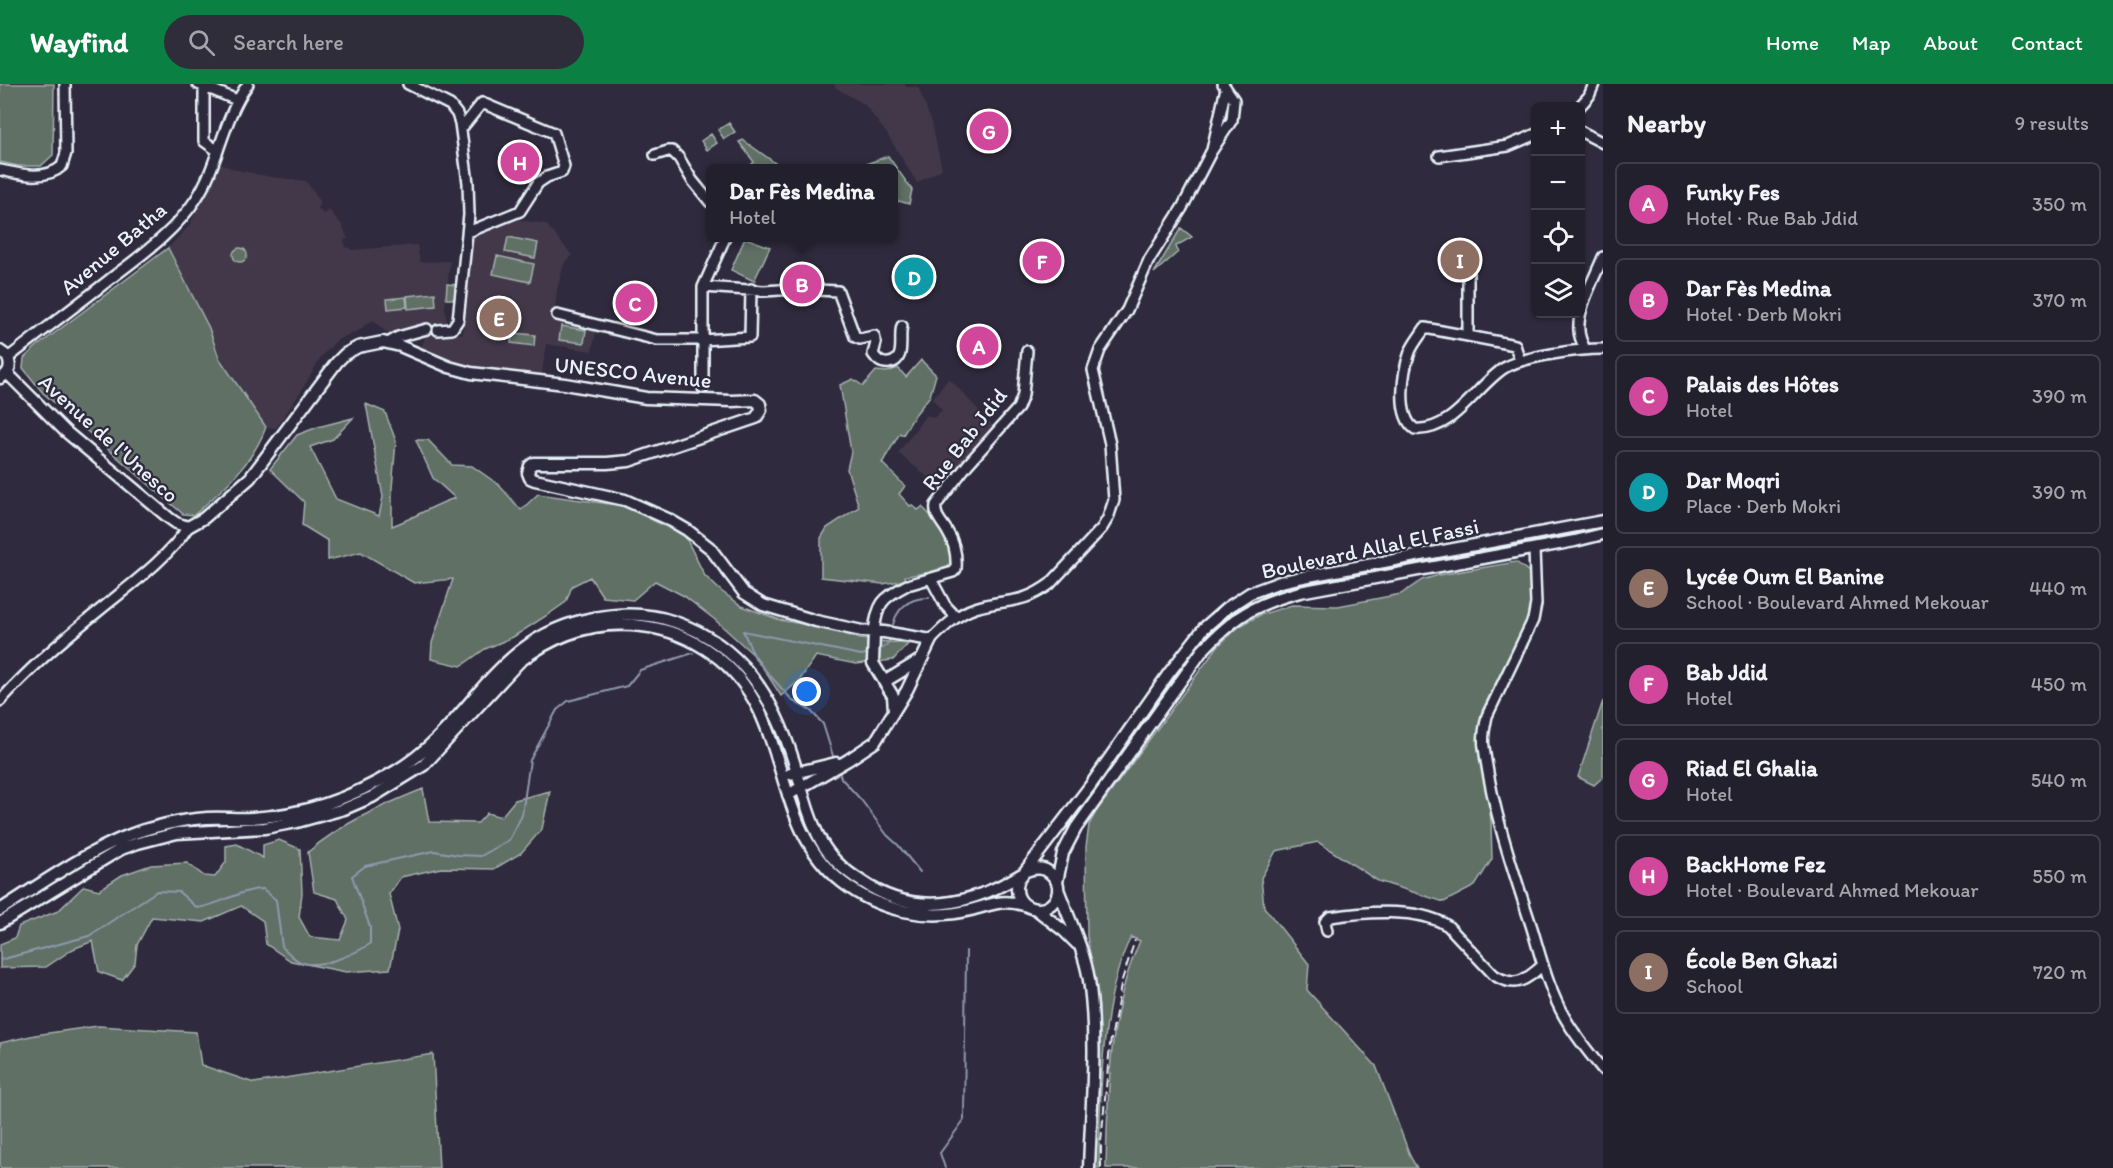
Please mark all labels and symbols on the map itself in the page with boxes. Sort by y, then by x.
pin: G [970,108,1008,154]
pin: H [500,140,540,184]
street label: Avenue Batha [55,196,172,301]
pin: F [1022,238,1062,284]
pin: I [1440,238,1480,282]
pin: D [894,254,934,300]
pin: B [782,262,822,306]
pin: C [616,280,654,326]
pin: E [480,296,518,340]
pin: A [960,324,998,368]
street label: UNESCO Avenue [553,351,713,394]
street label: Avenue de l'Unesco [33,368,184,509]
street label: Rue Bab Jdid [916,383,1013,496]
street label: Boulevard Allal El Fassi [1259,512,1481,585]
your location [792,677,821,706]

